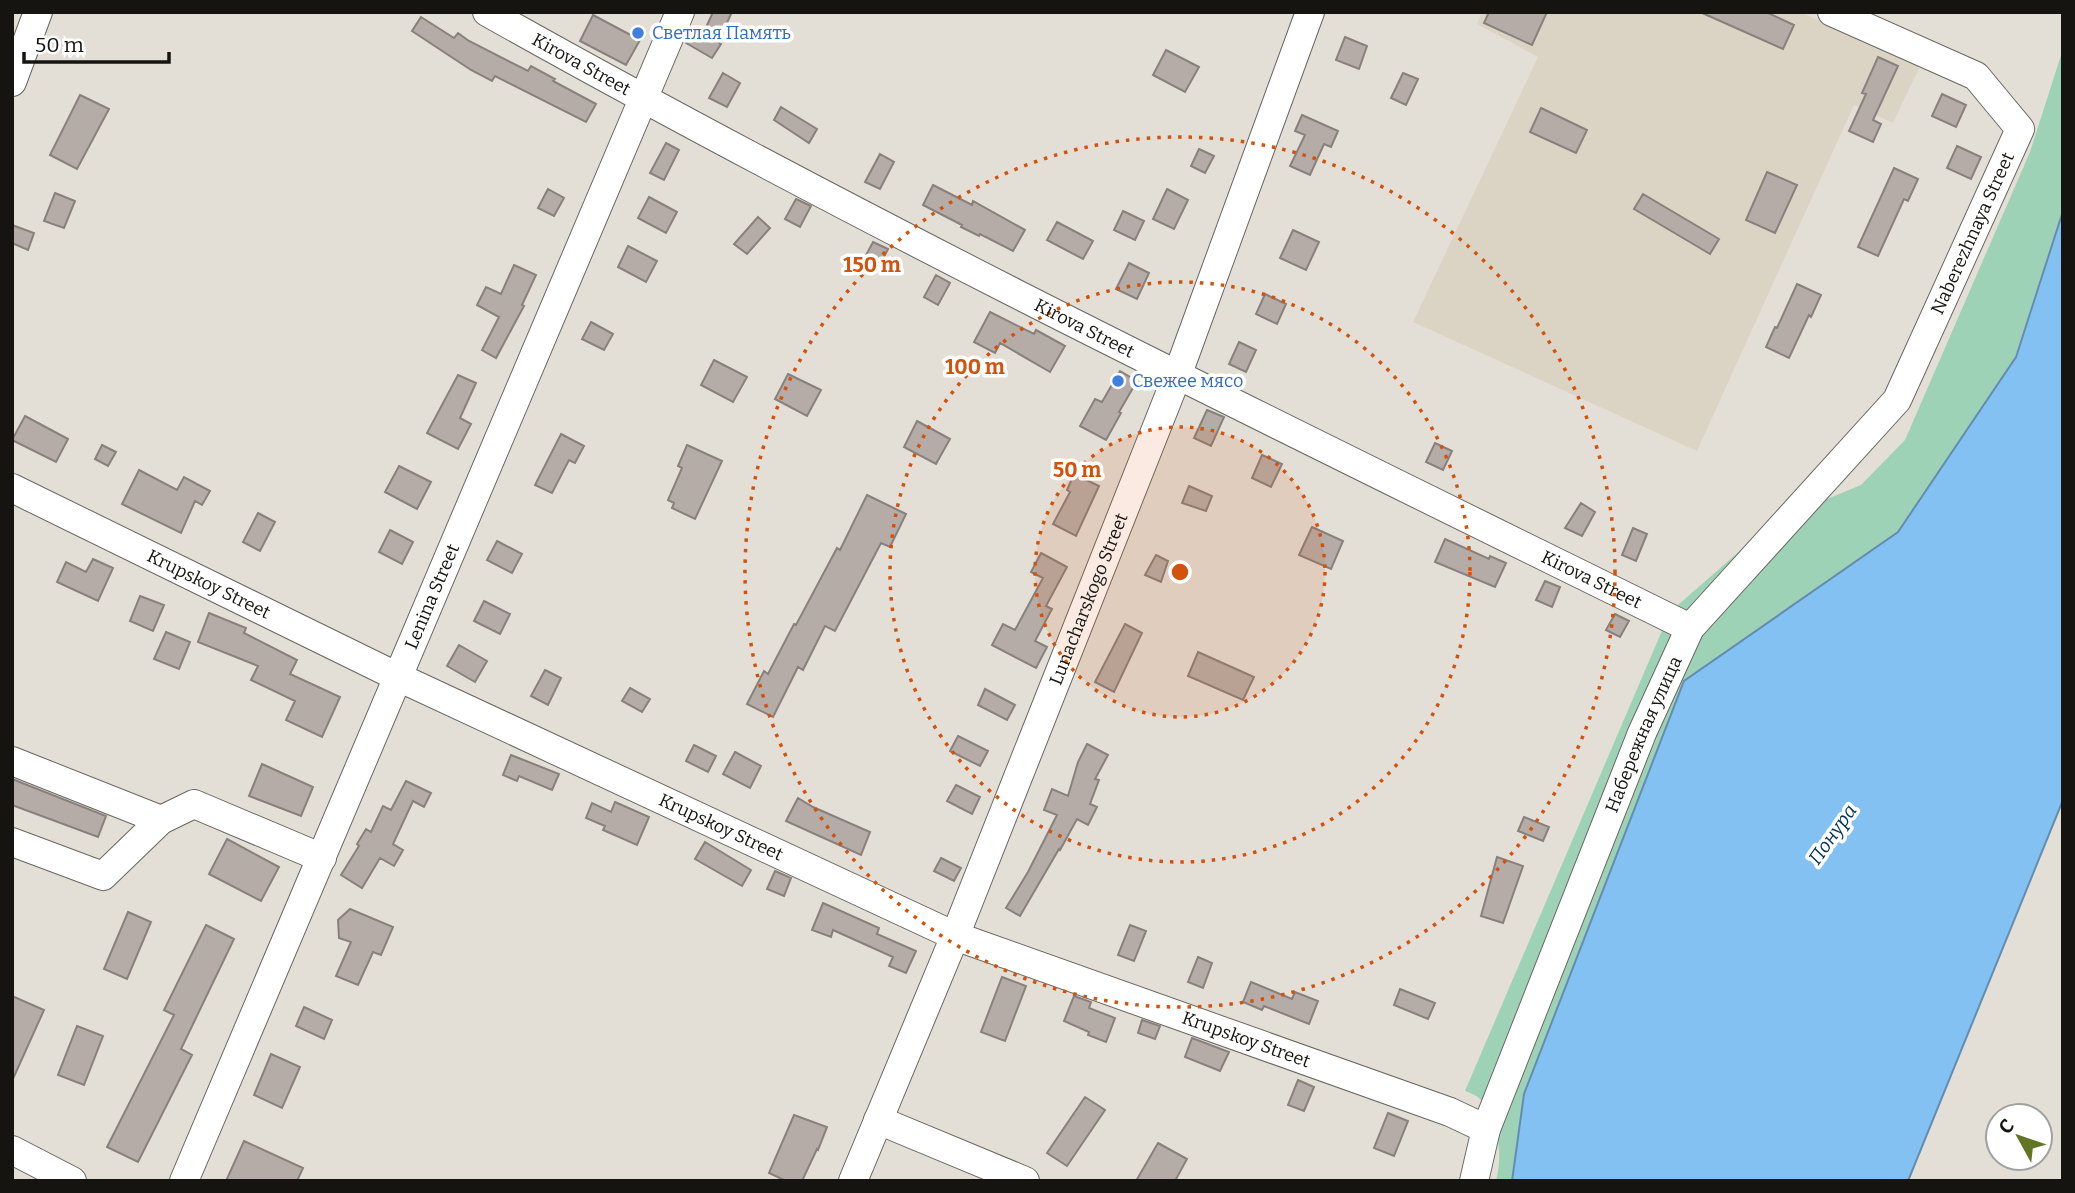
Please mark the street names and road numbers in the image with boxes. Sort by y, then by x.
street label: Kirova Street [528,29,635,100]
street label: Naberezhnaya Street [1926,148,2019,318]
street label: Kirova Street [1031,294,1138,363]
street label: Lunacharskogo Street [1045,509,1133,688]
street label: Lenina Street [400,540,464,652]
street label: Krupskoy Street [143,545,274,624]
street label: Kirova Street [1538,546,1646,614]
street label: Набережная улица [1601,653,1687,816]
street label: Krupskoy Street [655,789,787,866]
street label: Krupskoy Street [1179,1007,1314,1073]

